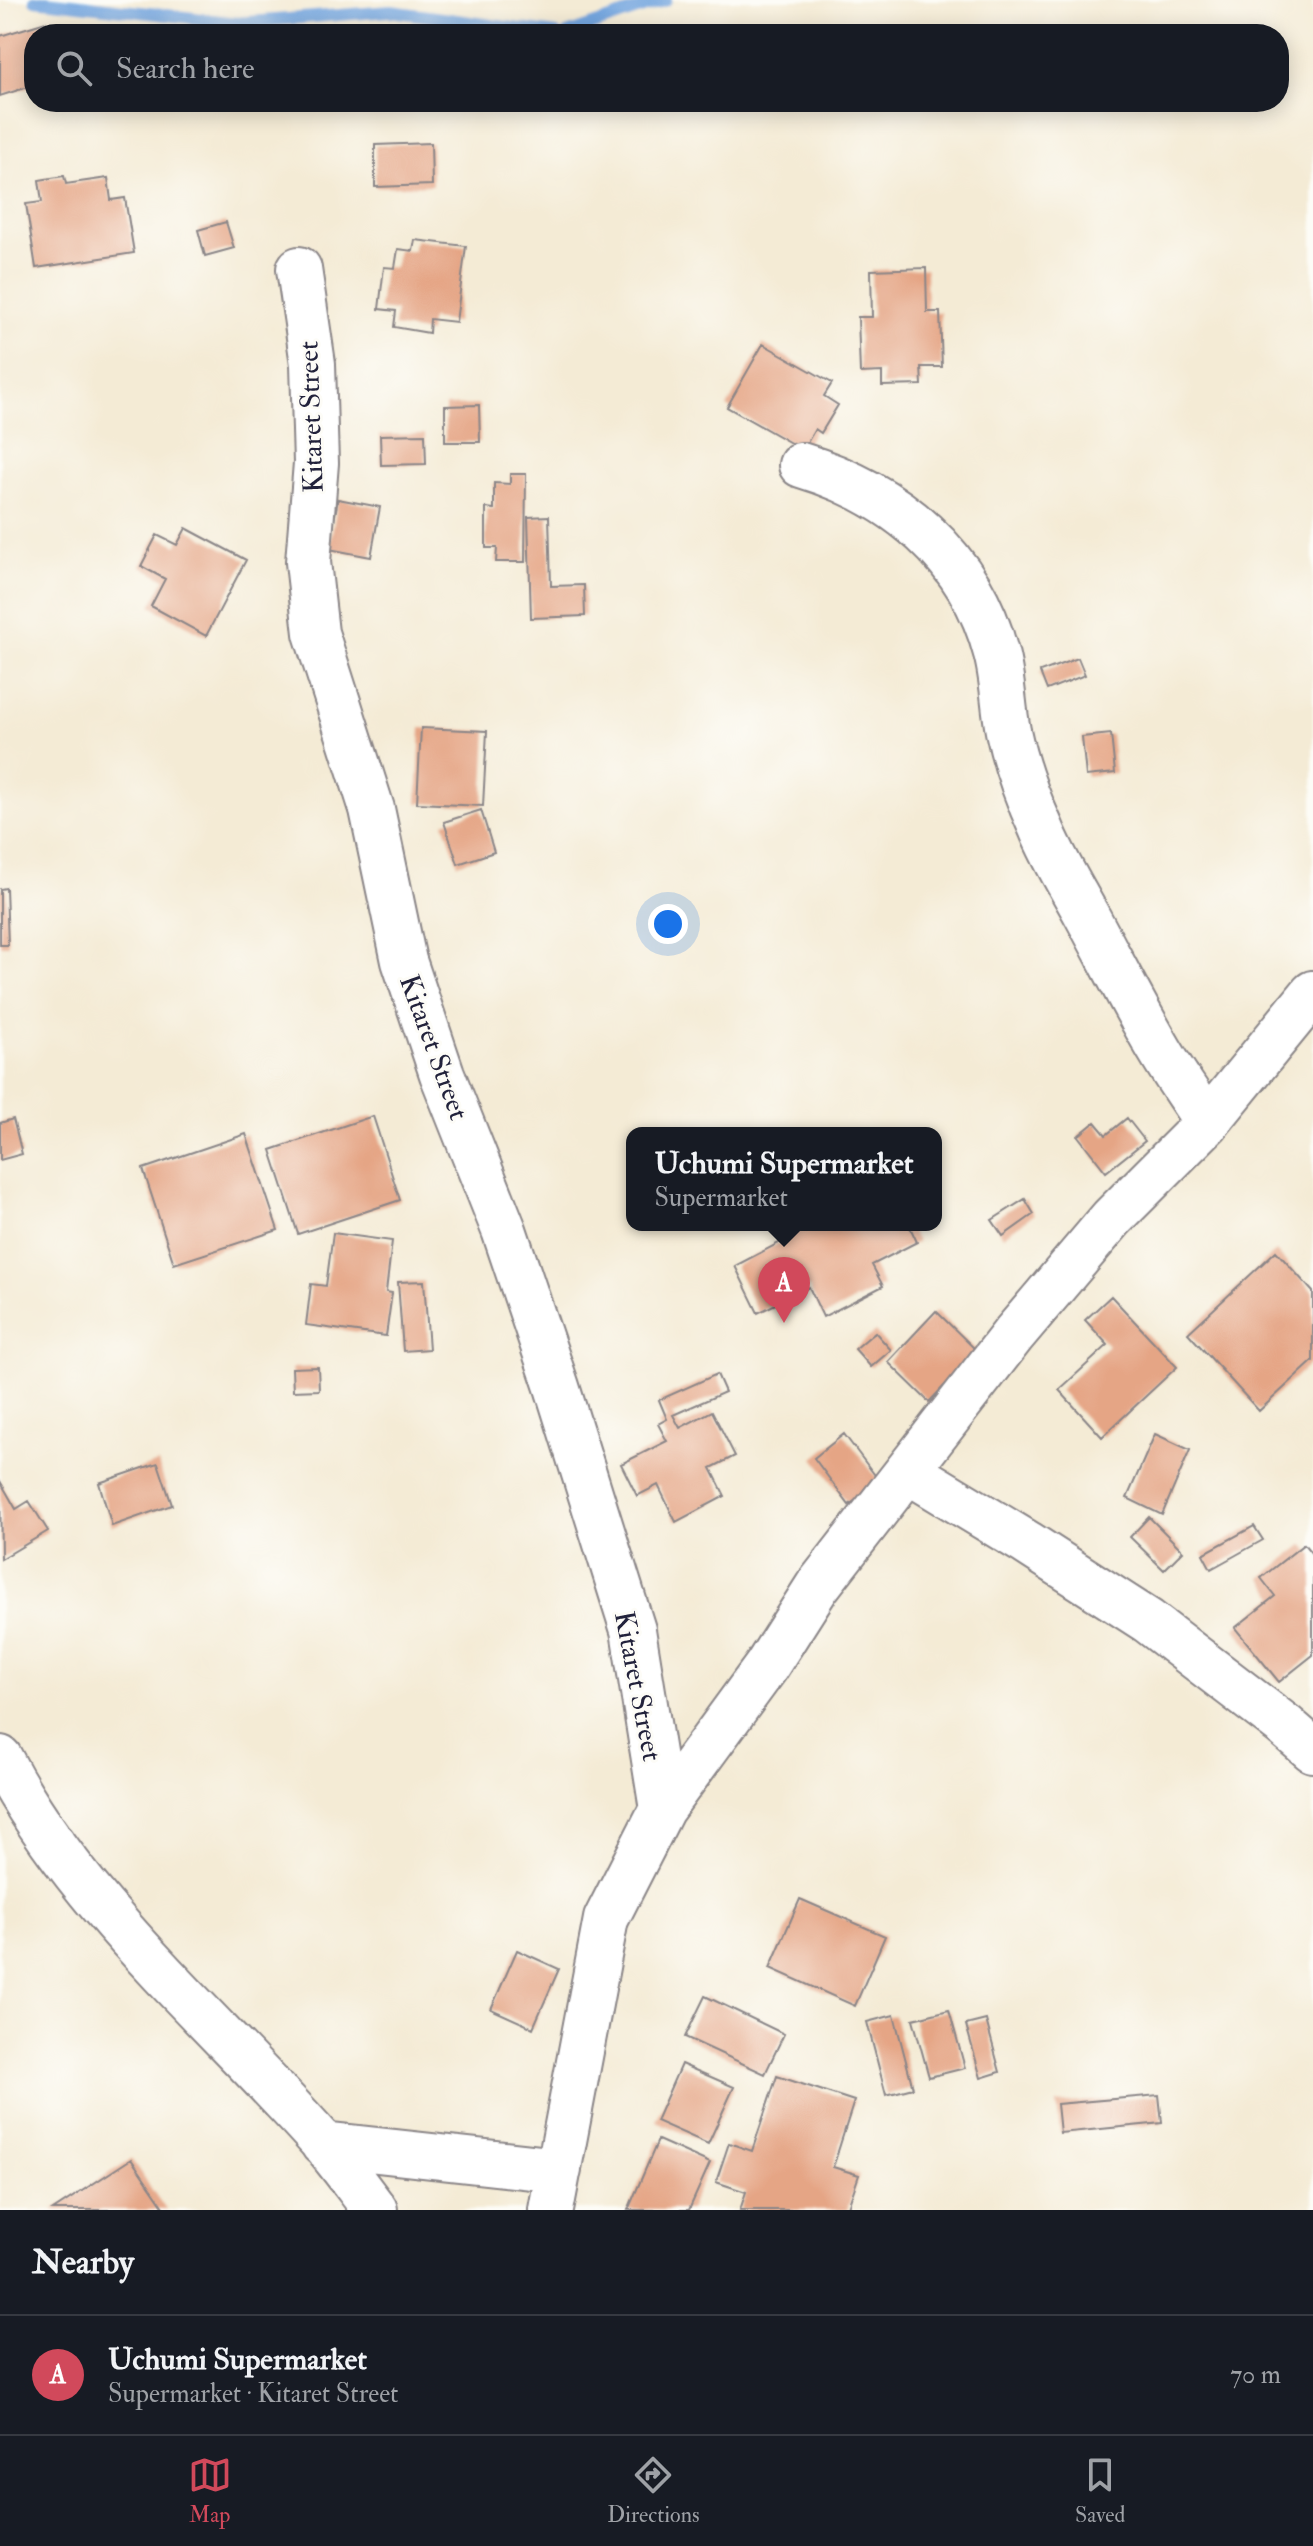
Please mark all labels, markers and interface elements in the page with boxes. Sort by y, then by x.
search box [24,24,1289,112]
icon: search [52,46,96,90]
text: Search here [116,50,255,87]
street label: Kitaret Street [291,340,332,493]
your location [648,904,688,944]
street label: Kitaret Street [391,970,476,1125]
popup [626,1127,942,1231]
text: Uchumi Supermarket [655,1145,913,1182]
text: Supermarket [655,1182,788,1214]
pin: A [758,1257,810,1323]
street label: Kitaret Street [606,1608,669,1764]
text: Nearby [32,2241,134,2284]
text: Uchumi Supermarket [108,2341,367,2378]
text: A [50,2359,66,2391]
text: 70 m [1230,2359,1281,2391]
text: Supermarket · Kitaret Street [108,2378,398,2410]
tab: Map [188,2453,232,2529]
tab: Directions [607,2453,700,2529]
tab: Saved [1075,2453,1125,2529]

